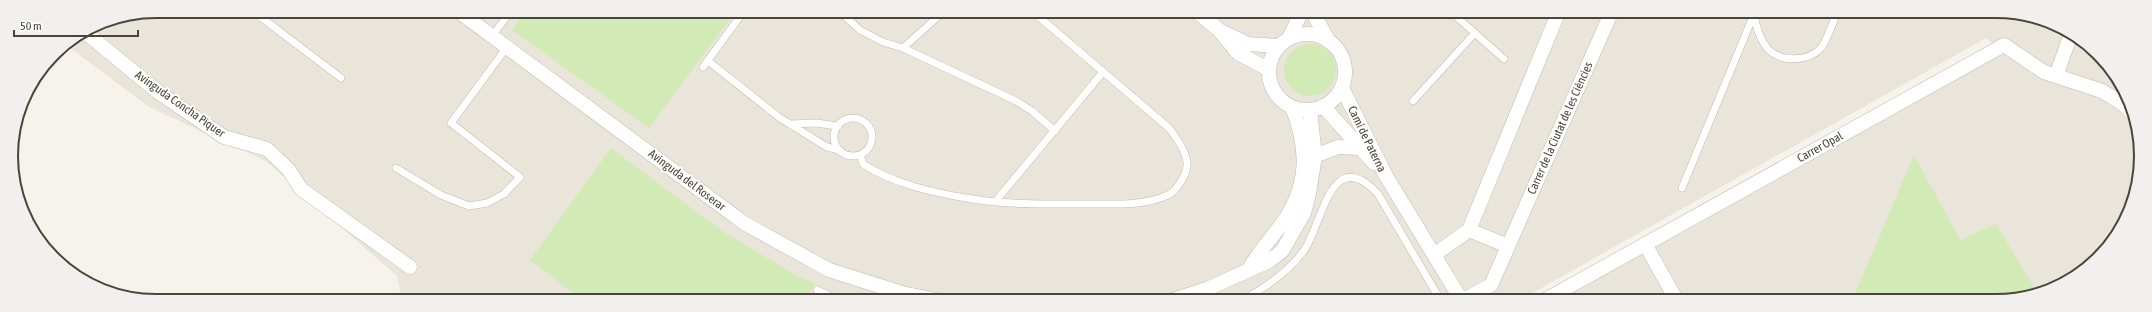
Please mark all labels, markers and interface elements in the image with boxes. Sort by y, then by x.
scale bar [14,12,138,38]
text: 50 m [20,19,42,33]
street label: Carrer de la Ciutat de les Ciències [1524,60,1596,196]
street label: Avinguda Concha Piquer [132,68,228,141]
street label: Camí de Paterna [1345,104,1389,174]
street label: Carrer Opal [1795,128,1846,165]
street label: Avinguda del Roserar [646,146,729,214]

